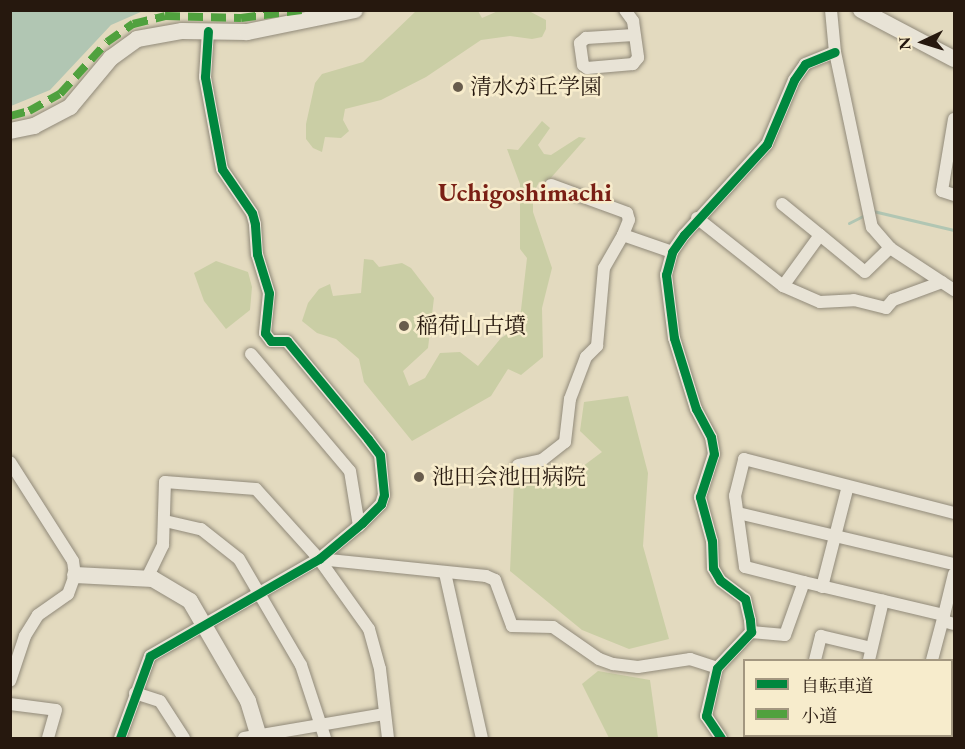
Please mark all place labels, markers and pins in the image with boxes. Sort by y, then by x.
place label: 清水が丘学園 [470,74,602,100]
marker: 清水が丘学園 [451,80,465,94]
place label: 稲荷山古墳 [416,313,526,339]
marker: 稲荷山古墳 [397,319,411,333]
place label: 池田会池田病院 [432,464,586,490]
marker: 池田会池田病院 [410,468,428,486]

